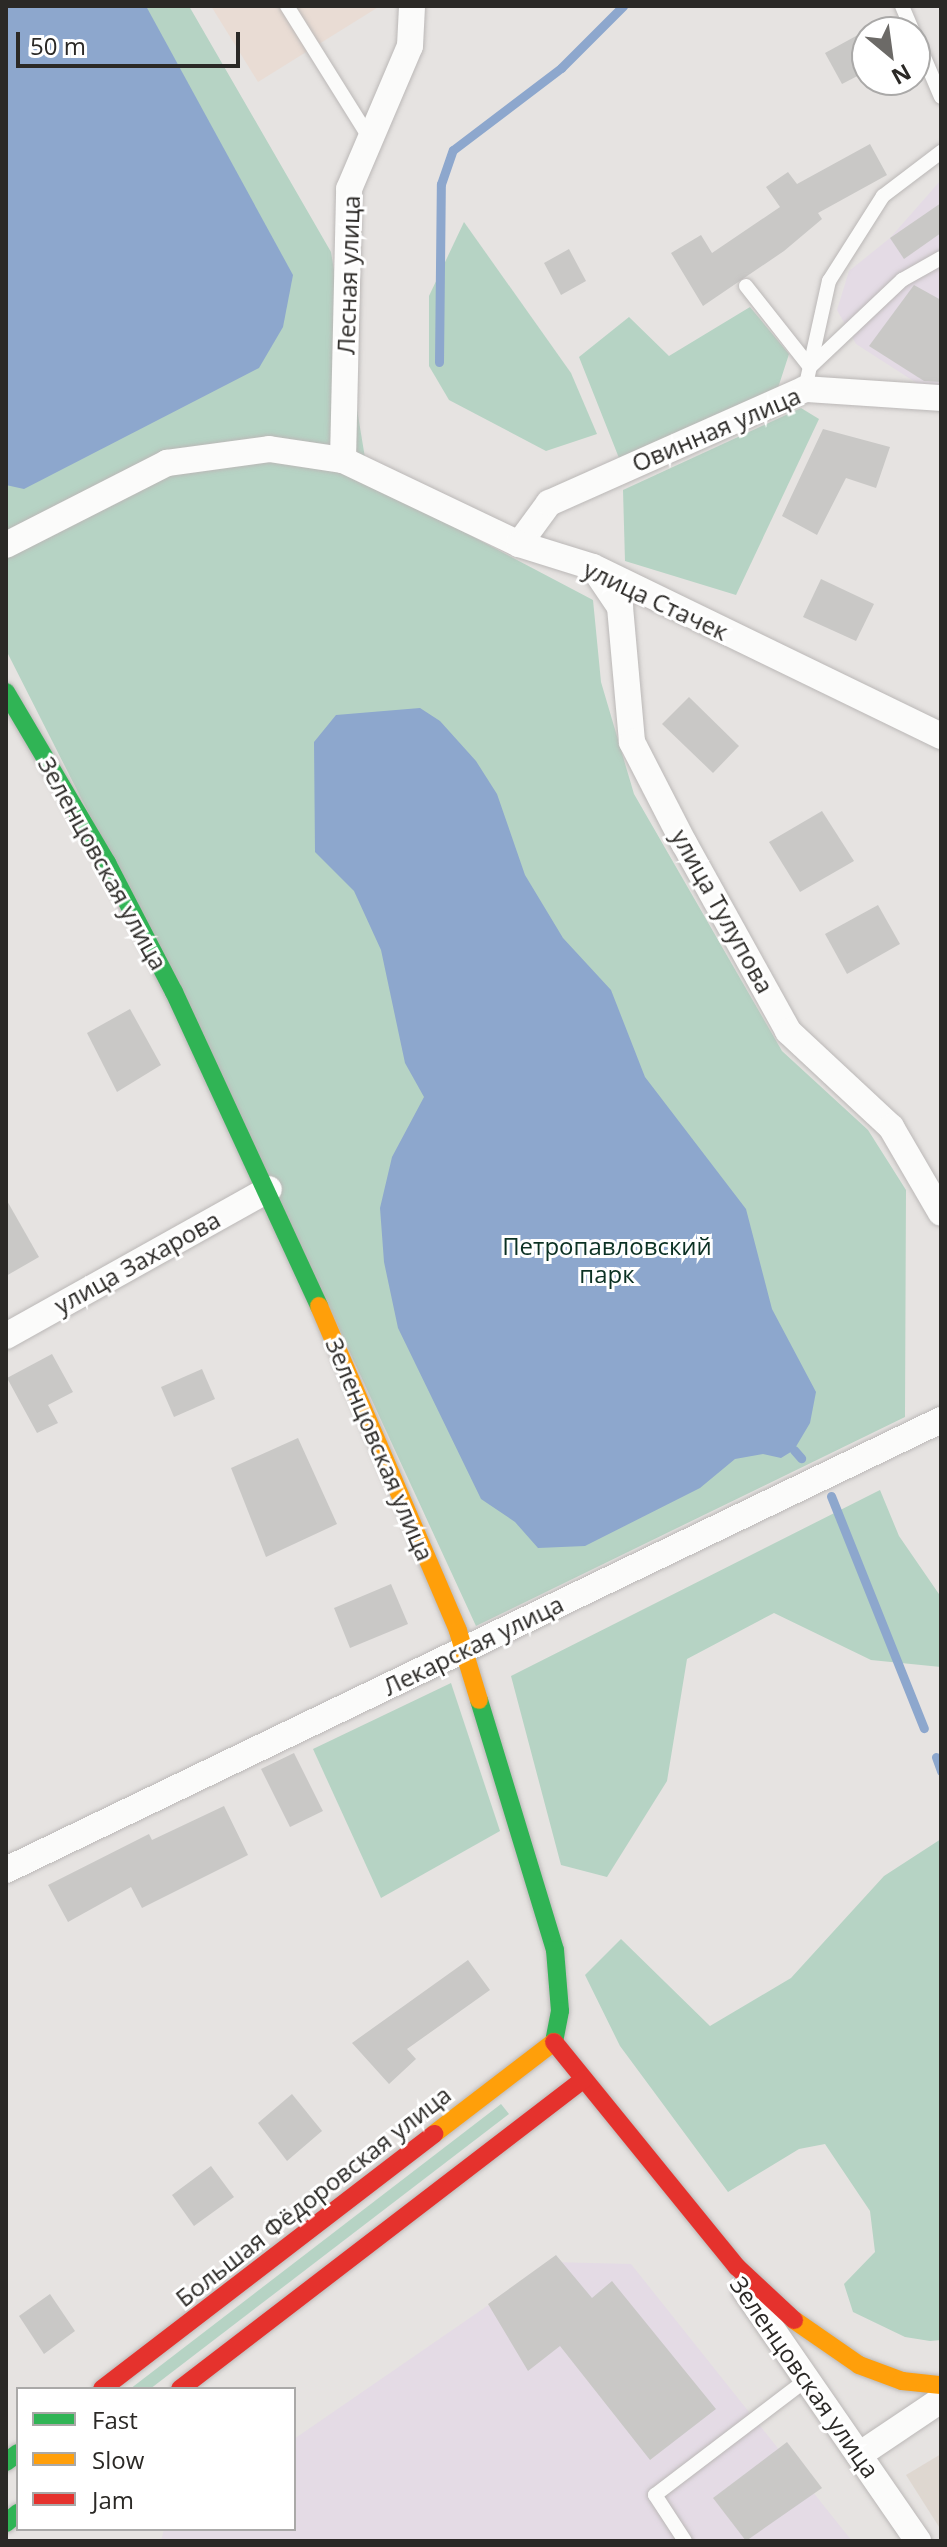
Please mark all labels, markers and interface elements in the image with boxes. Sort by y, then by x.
scale bar [20,16,244,66]
north arrow [851,16,931,96]
text: 50 m [30,29,86,62]
text: N [887,58,917,93]
street label: Лесная улица [331,195,365,355]
street label: Овинная улица [627,381,805,477]
street label: улица Стачек [579,554,733,646]
street label: Зеленцовская улица [32,751,174,975]
street label: улица Тулупова [666,824,780,998]
street label: улица Захарова [49,1205,225,1319]
park label: Петропавловский парк [502,1232,712,1288]
street label: Зеленцовская улица [320,1333,440,1565]
street label: Лекарская улица [378,1589,568,1701]
street label: Большая Фёдоровская улица [170,2080,456,2312]
street label: Зеленцовская улица [725,2271,885,2483]
legend [16,2387,296,2531]
text: Fast [92,2403,138,2436]
text: Slow [92,2443,144,2476]
text: Jam [92,2483,134,2516]

